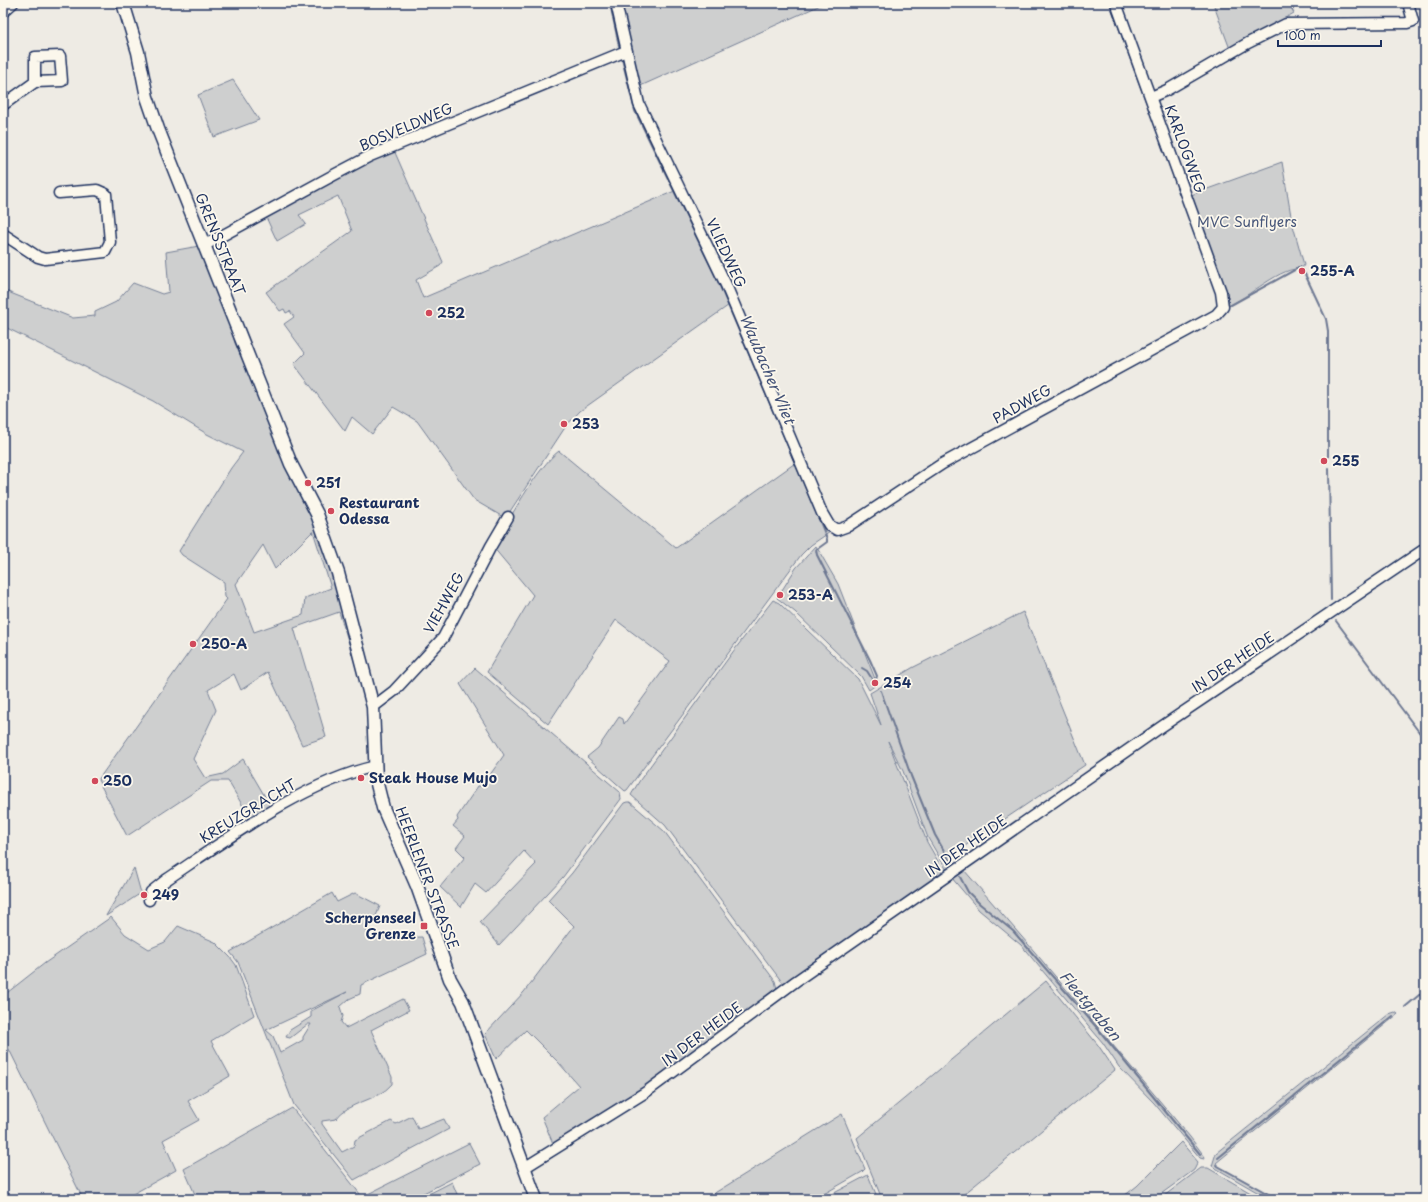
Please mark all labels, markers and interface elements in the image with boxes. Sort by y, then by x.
scale bar [1278,22,1381,48]
text: 100 m [1284,26,1321,44]
street label: BOSVELDWEG [356,97,456,156]
street label: KARLOGWEG [1160,102,1211,196]
street label: GRENSSTRAAT [190,189,251,299]
park label: MVC Sunflyers [1197,211,1297,232]
street label: VLIEDWEG [701,215,752,291]
place label: 255-A [1310,260,1355,281]
marker: 255-A [1297,266,1307,276]
place label: 252 [437,302,465,323]
marker: 252 [424,308,434,318]
water label: Waubacher Vliet [735,310,803,429]
street label: PADWEG [989,379,1055,428]
place label: 253 [572,413,600,434]
marker: 253 [559,419,569,429]
place label: 255 [1332,450,1359,471]
marker: 255 [1319,456,1329,466]
place label: 251 [316,472,341,493]
marker: 251 [303,478,313,488]
place label: Restaurant Odessa [339,492,420,529]
marker: Restaurant Odessa [326,506,336,516]
street label: VIEHWEG [418,568,469,637]
place label: 253-A [788,584,833,605]
marker: 253-A [775,590,785,600]
street label: IN DER HEIDE [1187,626,1279,697]
place label: 250-A [201,633,247,654]
marker: 250-A [188,639,198,649]
place label: 254 [883,672,912,693]
marker: 254 [870,678,880,688]
place label: Steak House Mujo [369,767,497,788]
place label: 250 [103,770,132,791]
street label: KREUZGRACHT [195,773,301,848]
marker: Steak House Mujo [356,773,366,783]
marker: 250 [90,776,100,786]
street label: HEERLENER STRASSE [391,803,464,952]
street label: IN DER HEIDE [920,809,1011,882]
place label: 249 [152,884,179,905]
marker: 249 [139,890,149,900]
place label: Scherpenseel Grenze [325,907,416,944]
marker: Scherpenseel Grenze [419,921,429,931]
water label: Fleetgraben [1055,965,1128,1046]
street label: IN DER HEIDE [657,996,747,1071]

